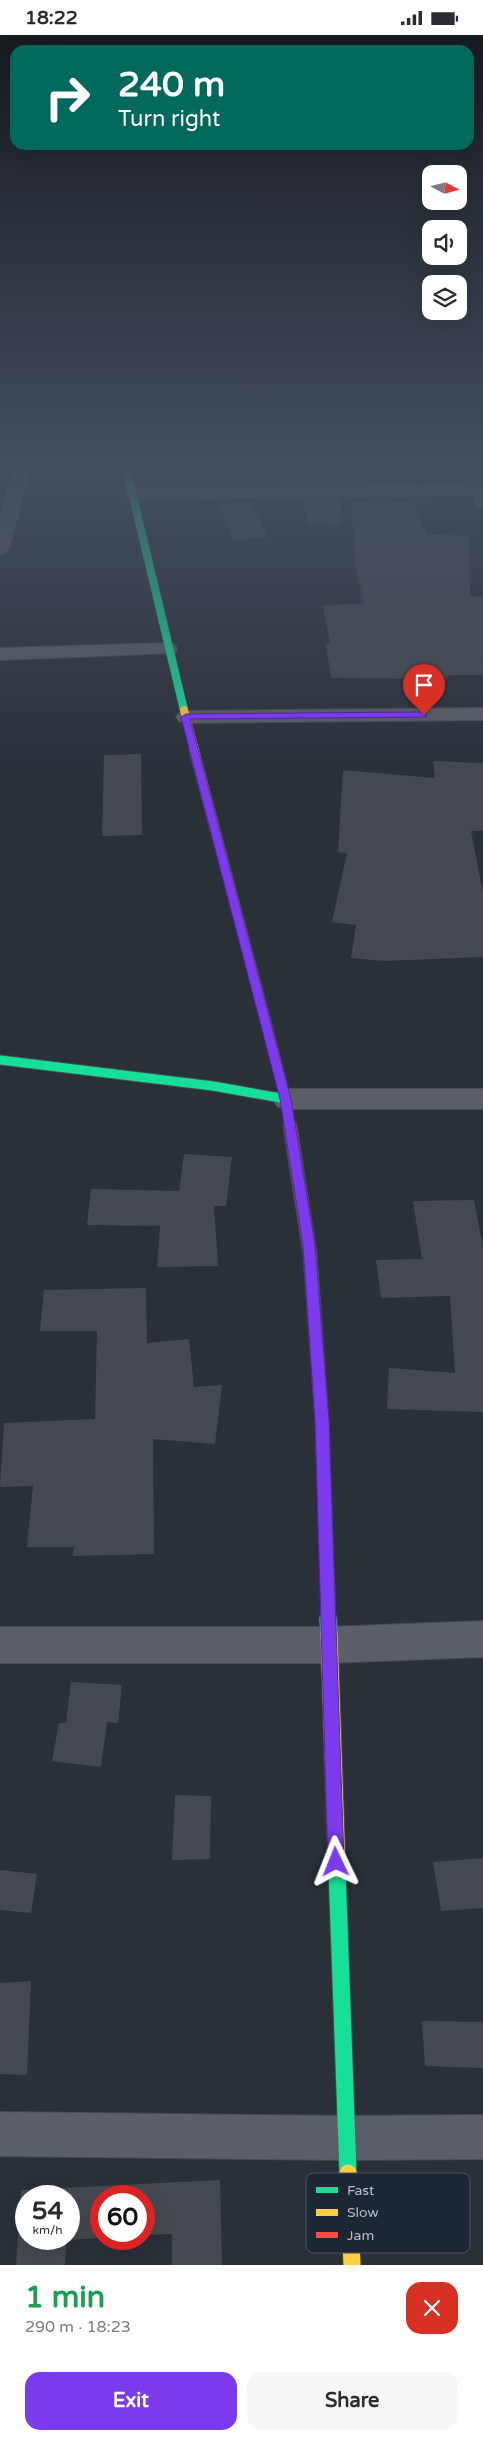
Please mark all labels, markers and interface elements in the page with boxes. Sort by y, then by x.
text: 18:22 [25,7,78,29]
text: 240 m [118,64,225,106]
icon: right [35,65,100,130]
text: Turn right [118,106,220,132]
north arrow [422,165,468,210]
map controls [422,165,467,320]
button: sound [422,220,467,265]
button: layers [422,275,467,320]
pin [403,664,445,715]
icon: arrive [410,671,438,699]
position arrow [309,1835,361,1887]
legend [306,2173,470,2253]
text: Fast [347,2182,375,2199]
speed limit sign: 60 [90,2185,155,2250]
text: 54 [32,2196,63,2226]
text: Slow [347,2204,379,2221]
text: km/h [32,2223,63,2237]
text: Jam [347,2227,374,2244]
text: 1 min [25,2279,105,2316]
button: close [406,2282,458,2334]
text: 290 m · 18:23 [25,2317,131,2337]
button: Exit [25,2372,237,2430]
button: Share [247,2372,458,2430]

